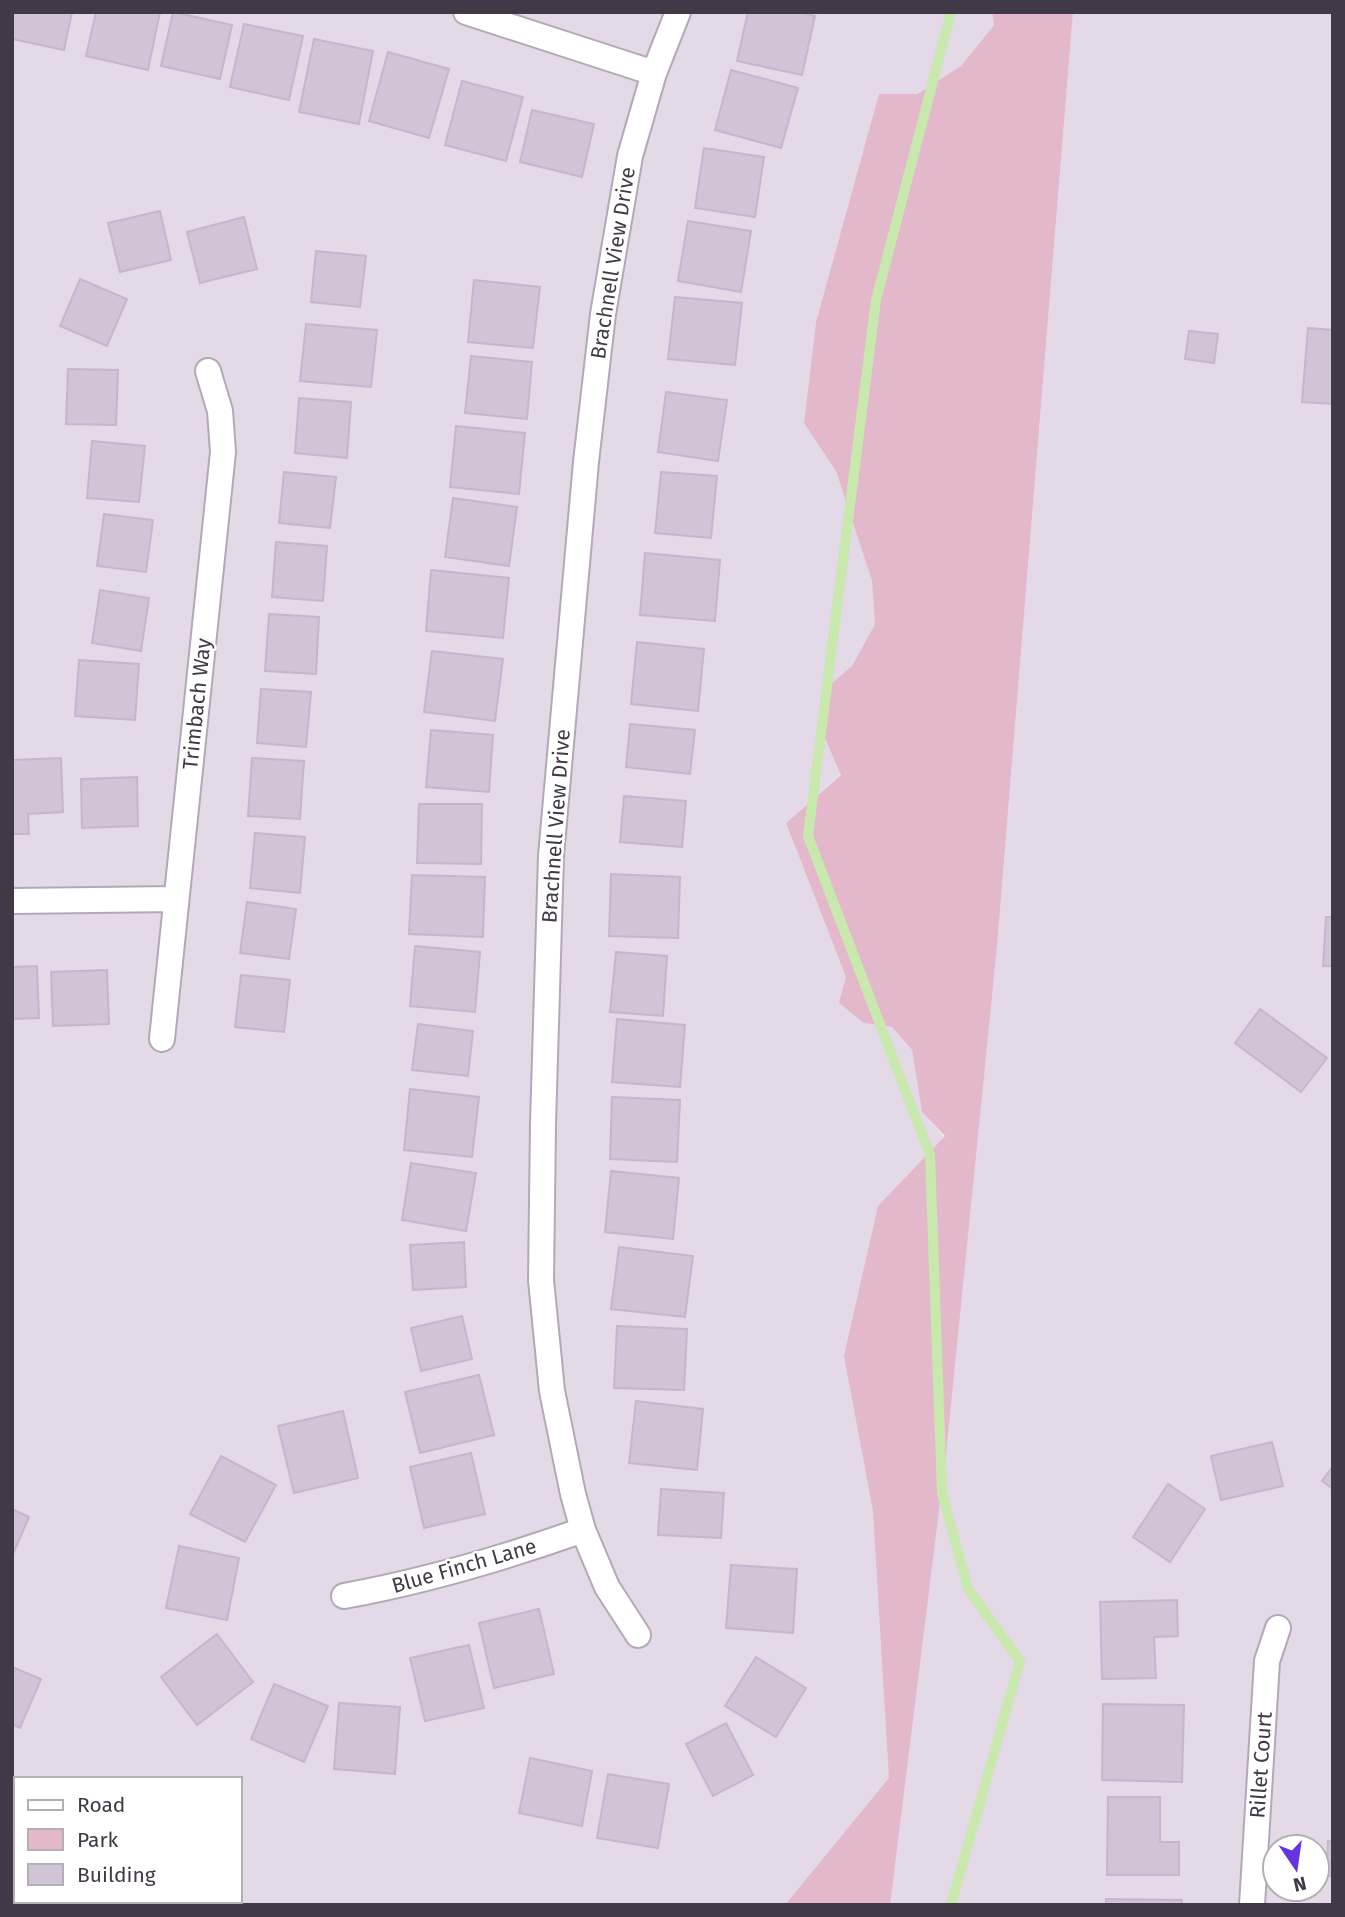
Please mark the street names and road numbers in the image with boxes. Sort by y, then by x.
street label: Brachnell View Drive [585,165,641,361]
street label: Trimbach Way [177,636,217,771]
street label: Brachnell View Drive [536,728,576,924]
street label: Blue Finch Lane [389,1533,539,1599]
street label: Rillet Court [1244,1710,1278,1819]

